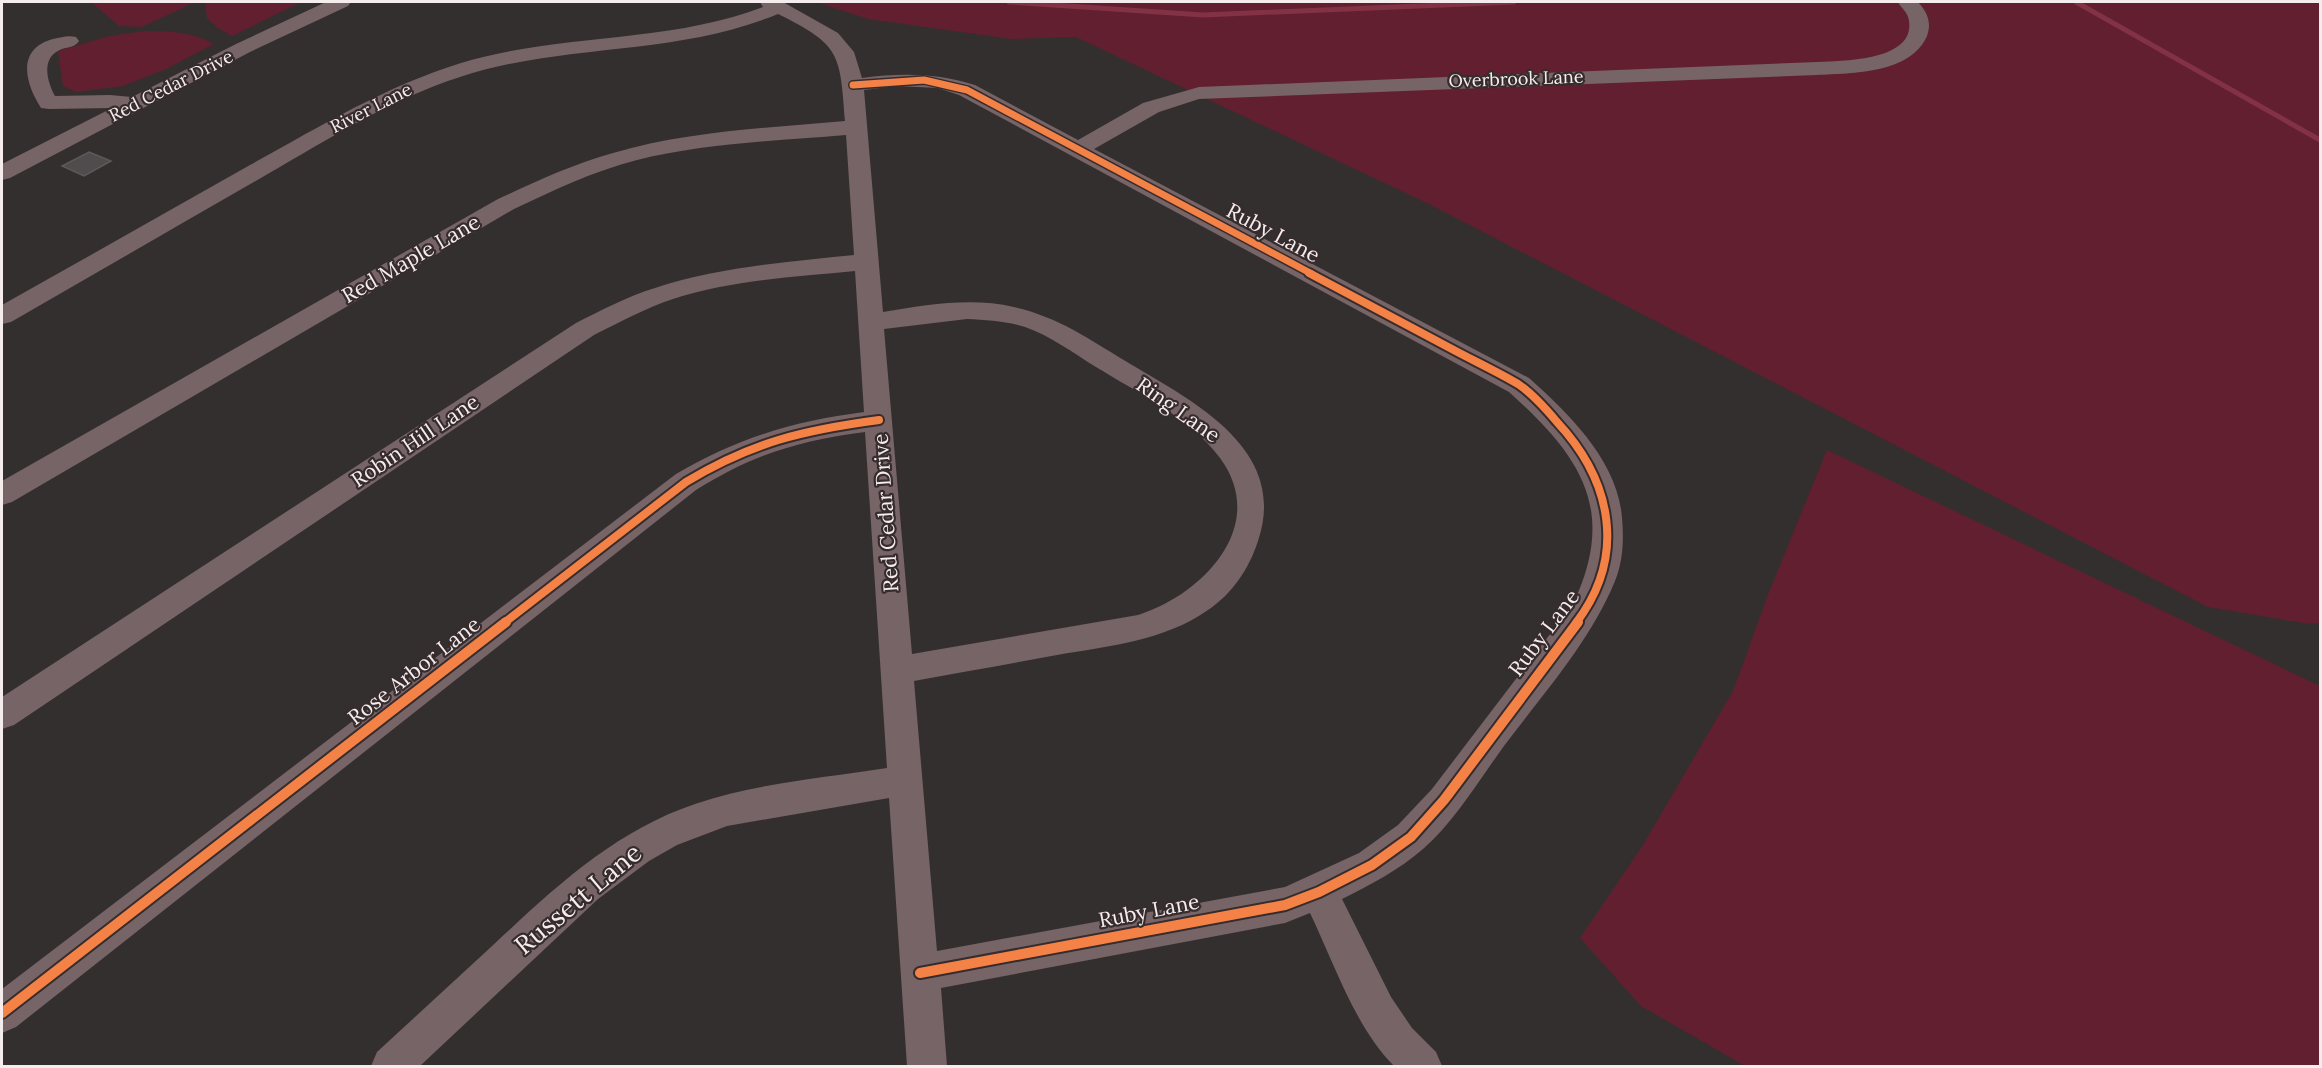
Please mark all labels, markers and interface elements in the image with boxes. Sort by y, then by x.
street label: Red Cedar Drive [105,44,237,127]
street label: Overbrook Lane [1448,65,1584,92]
street label: River Lane [326,77,416,138]
street label: Ruby Lane [1222,197,1325,268]
street label: Red Maple Lane [337,208,485,309]
street label: Ring Lane [1131,371,1226,448]
street label: Robin Hill Lane [346,388,484,493]
street label: Red Cedar Drive [866,433,905,593]
street label: Ruby Lane [1502,584,1585,682]
street label: Rose Arbor Lane [342,610,485,731]
street label: Russett Lane [507,836,648,961]
street label: Ruby Lane [1096,888,1202,933]

